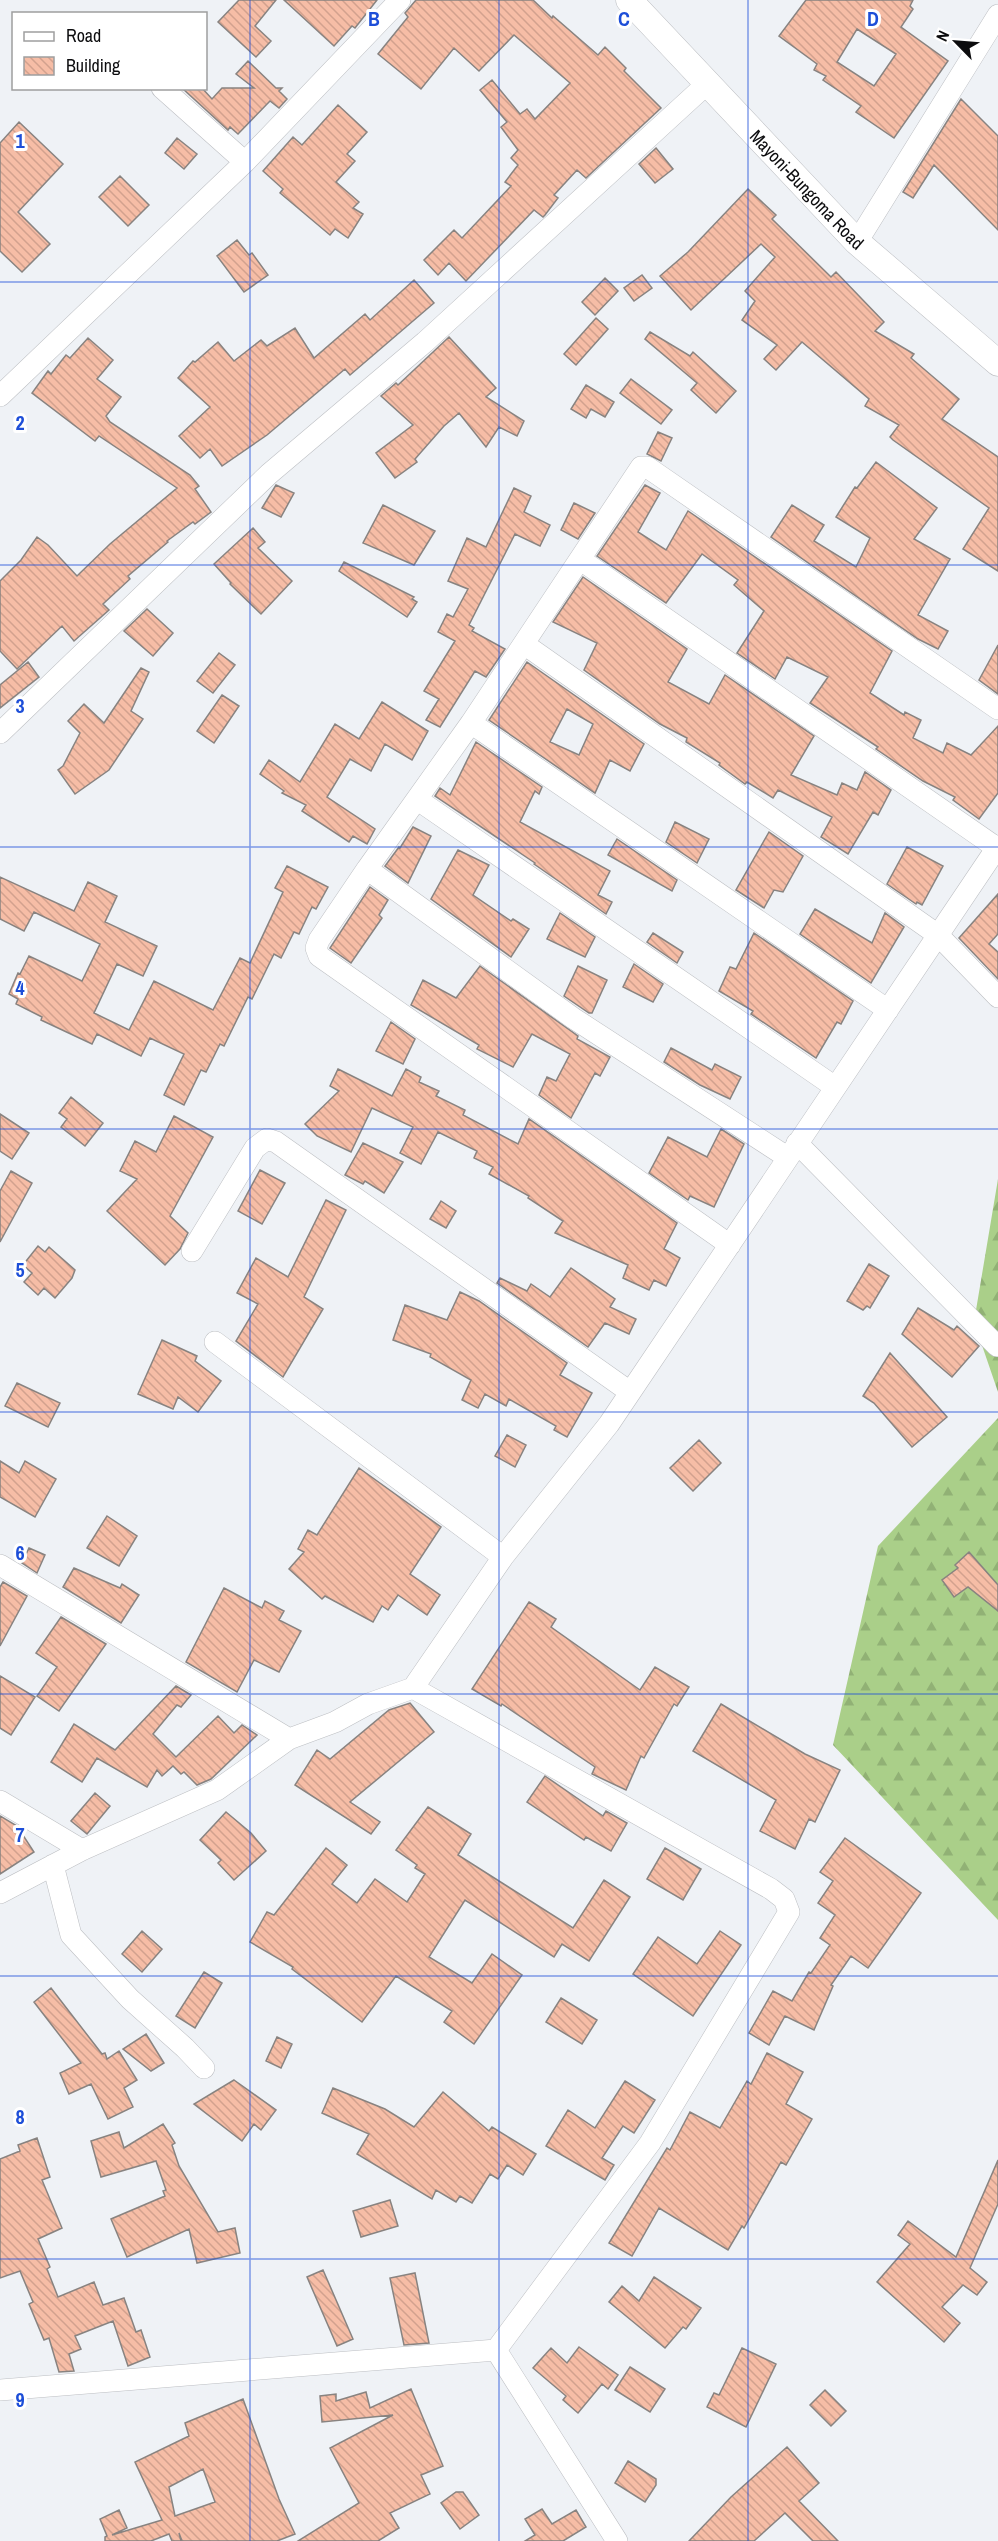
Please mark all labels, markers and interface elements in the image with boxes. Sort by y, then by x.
text: B [368,5,380,32]
text: C [618,5,630,32]
text: D [867,5,879,32]
legend [12,12,207,90]
north arrow [926,12,986,72]
text: Road [66,23,101,48]
text: N [930,27,954,45]
text: Building [66,53,121,78]
street label: Mayoni-Bungoma Road [745,124,869,255]
text: 1 [15,127,25,154]
text: 2 [15,409,25,436]
text: 3 [15,692,25,719]
text: 4 [15,974,25,1001]
text: 5 [15,1256,25,1283]
text: 6 [15,1539,25,1566]
text: 7 [15,1821,25,1848]
text: 8 [15,2103,25,2130]
text: 9 [15,2386,25,2413]

